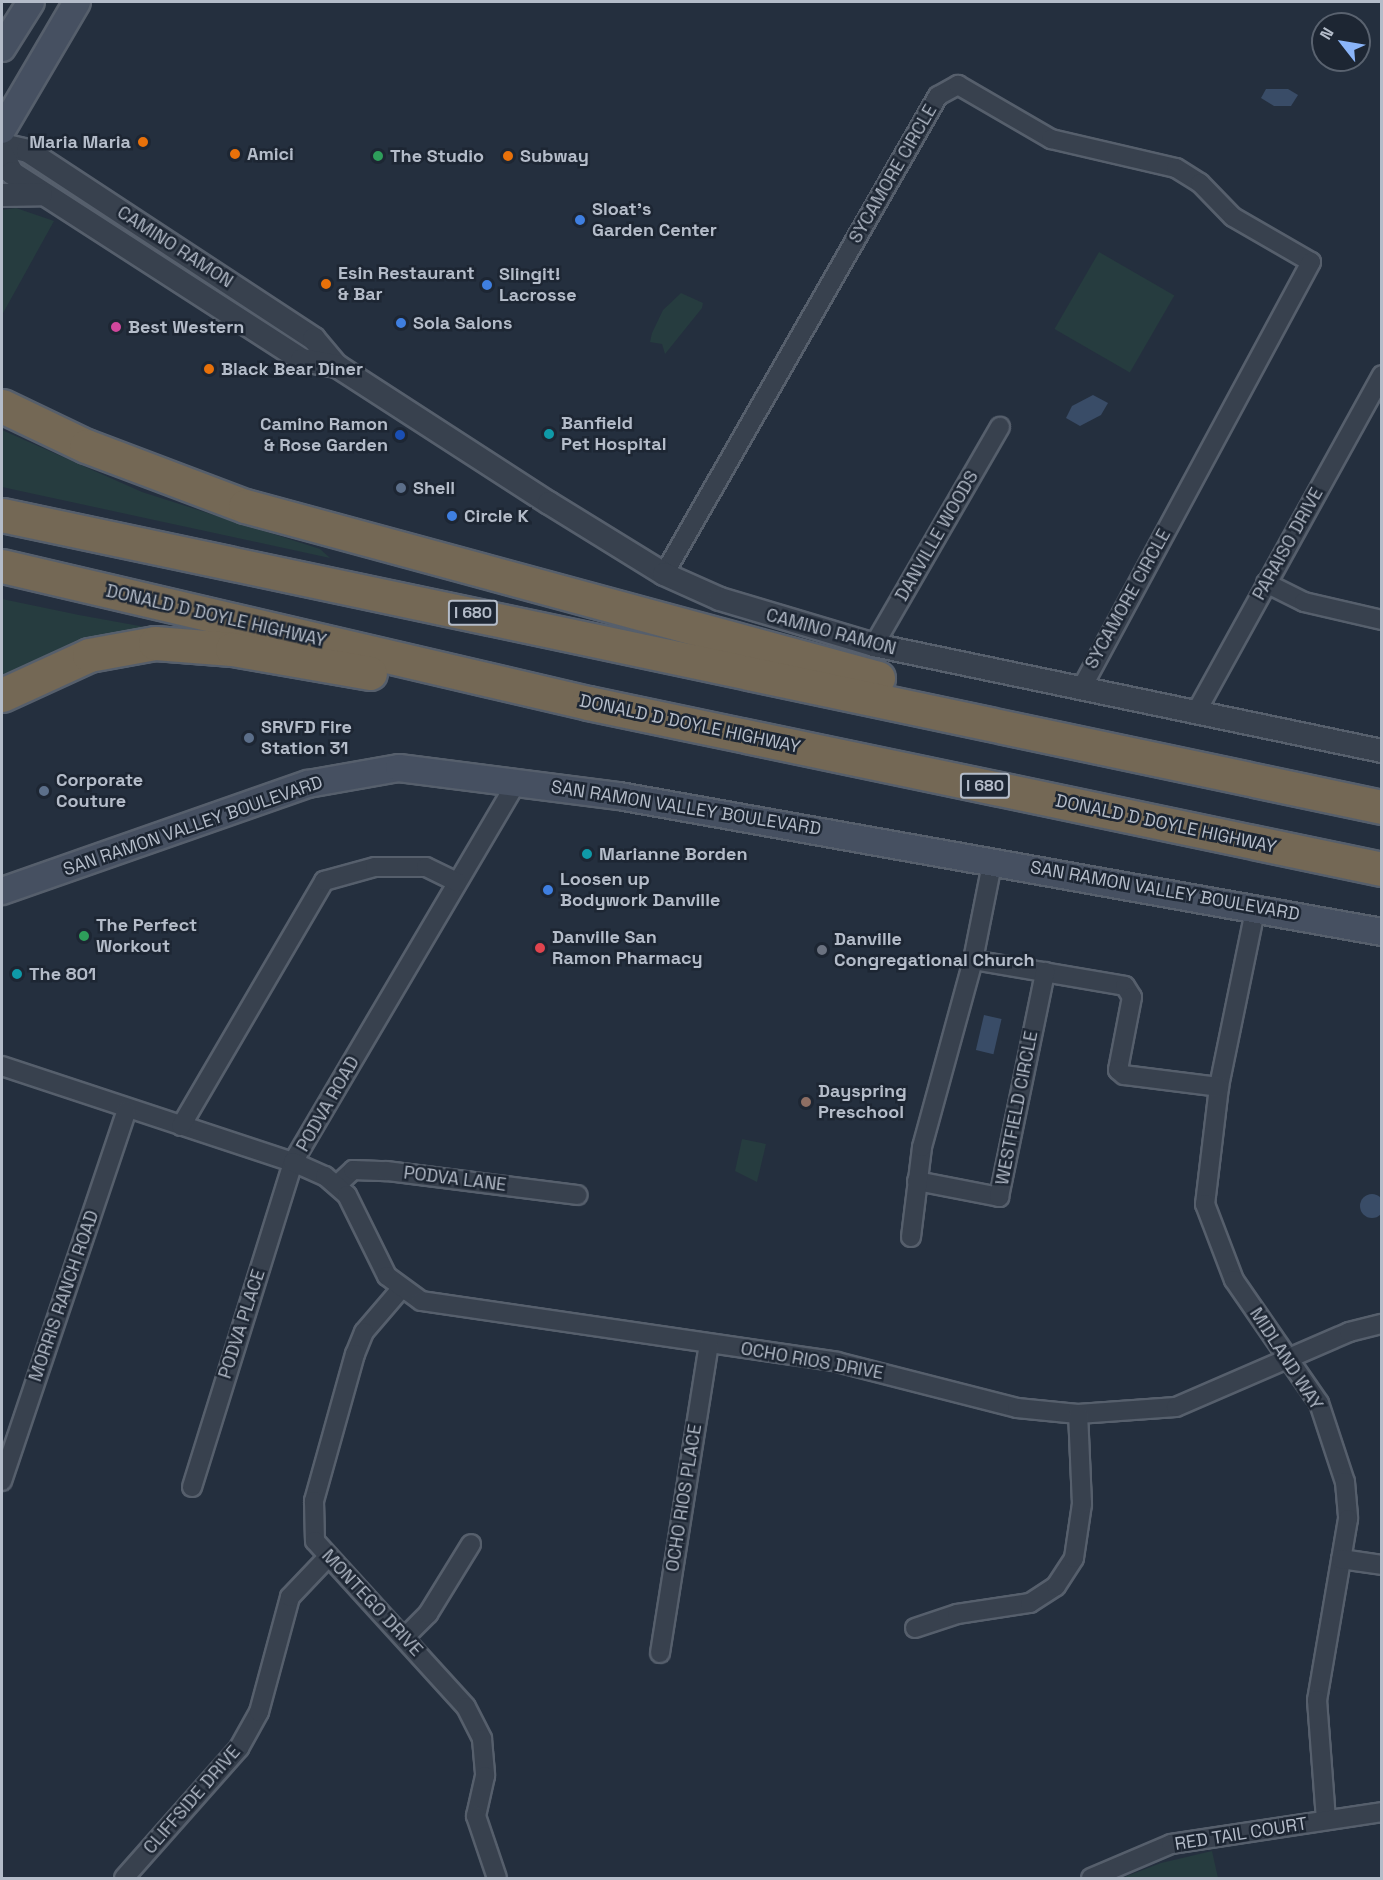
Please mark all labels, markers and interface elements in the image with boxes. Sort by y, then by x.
north arrow [1311,12,1371,72]
text: N [1315,24,1339,44]
street label: SYCAMORE CIRCLE [845,101,941,247]
place label: Maria Maria [29,131,131,153]
marker: Maria Maria [136,135,150,149]
place label: Amici [247,143,294,165]
place label: The Studio [390,145,484,167]
place label: Subway [520,145,589,167]
marker: Amici [228,147,242,161]
marker: The Studio [371,149,385,163]
marker: Subway [501,149,515,163]
place label: Sloat's Garden Center [592,199,717,242]
street label: CAMINO RAMON [113,202,237,292]
marker: Sloat's Garden Center [573,213,587,227]
place label: Esin Restaurant & Bar [338,263,475,306]
place label: Slingit! Lacrosse [499,264,577,306]
marker: Esin Restaurant & Bar [319,277,333,291]
marker: Slingit! Lacrosse [480,278,494,292]
place label: Sola Salons [413,312,512,334]
place label: Best Western [128,316,245,338]
marker: Sola Salons [394,316,408,330]
marker: Best Western [109,320,123,334]
place label: Black Bear Diner [221,358,363,380]
marker: Black Bear Diner [202,362,216,376]
place label: Banfield Pet Hospital [561,413,666,456]
place label: Camino Ramon & Rose Garden [260,414,388,456]
marker: Banfield Pet Hospital [542,427,556,441]
marker: Camino Ramon & Rose Garden [393,428,407,442]
street label: DANVILLE WOODS [891,467,983,605]
place label: Shell [413,477,455,499]
marker: Shell [394,481,408,495]
street label: PARAISO DRIVE [1248,484,1328,604]
place label: Circle K [464,505,529,527]
marker: Circle K [445,509,459,523]
street label: SYCAMORE CIRCLE [1081,525,1175,673]
street label: DONALD D DOYLE HIGHWAY [104,580,328,652]
road number: I 680 [448,600,498,626]
street label: CAMINO RAMON [764,604,898,660]
street label: DONALD D DOYLE HIGHWAY [578,690,802,758]
place label: SRVFD Fire Station 31 [261,717,352,760]
marker: SRVFD Fire Station 31 [242,731,256,745]
place label: Corporate Couture [56,770,143,812]
street label: SAN RAMON VALLEY BOULEVARD [60,771,326,881]
road number: I 680 [960,773,1010,799]
street label: SAN RAMON VALLEY BOULEVARD [549,776,823,840]
marker: Corporate Couture [37,784,51,798]
street label: DONALD D DOYLE HIGHWAY [1054,790,1278,858]
place label: Marianne Borden [599,843,747,865]
marker: Marianne Borden [580,847,594,861]
street label: SAN RAMON VALLEY BOULEVARD [1028,857,1302,925]
place label: Loosen up Bodywork Danville [560,869,720,912]
marker: Loosen up Bodywork Danville [541,883,555,897]
place label: The Perfect Workout [96,915,197,958]
place label: Danville San Ramon Pharmacy [552,927,703,970]
marker: The Perfect Workout [77,929,91,943]
place label: Danville Congregational Church [834,929,1035,972]
marker: Danville San Ramon Pharmacy [533,941,547,955]
marker: Danville Congregational Church [815,943,829,957]
place label: The 801 [29,963,96,985]
marker: The 801 [10,967,24,981]
street label: WESTFIELD CIRCLE [991,1029,1043,1187]
street label: PODVA ROAD [292,1052,364,1156]
place label: Dayspring Preschool [818,1081,907,1124]
marker: Dayspring Preschool [799,1095,813,1109]
street label: PODVA LANE [402,1162,508,1196]
street label: MORRIS RANCH ROAD [25,1208,103,1384]
street label: PODVA PLACE [214,1267,270,1381]
street label: MIDLAND WAY [1245,1304,1327,1414]
street label: OCHO RIOS DRIVE [739,1338,885,1384]
street label: OCHO RIOS PLACE [662,1423,706,1573]
street label: MONTEGO DRIVE [317,1545,427,1661]
street label: CLIFFSIDE DRIVE [139,1741,245,1859]
street label: RED TAIL COURT [1173,1813,1309,1855]

